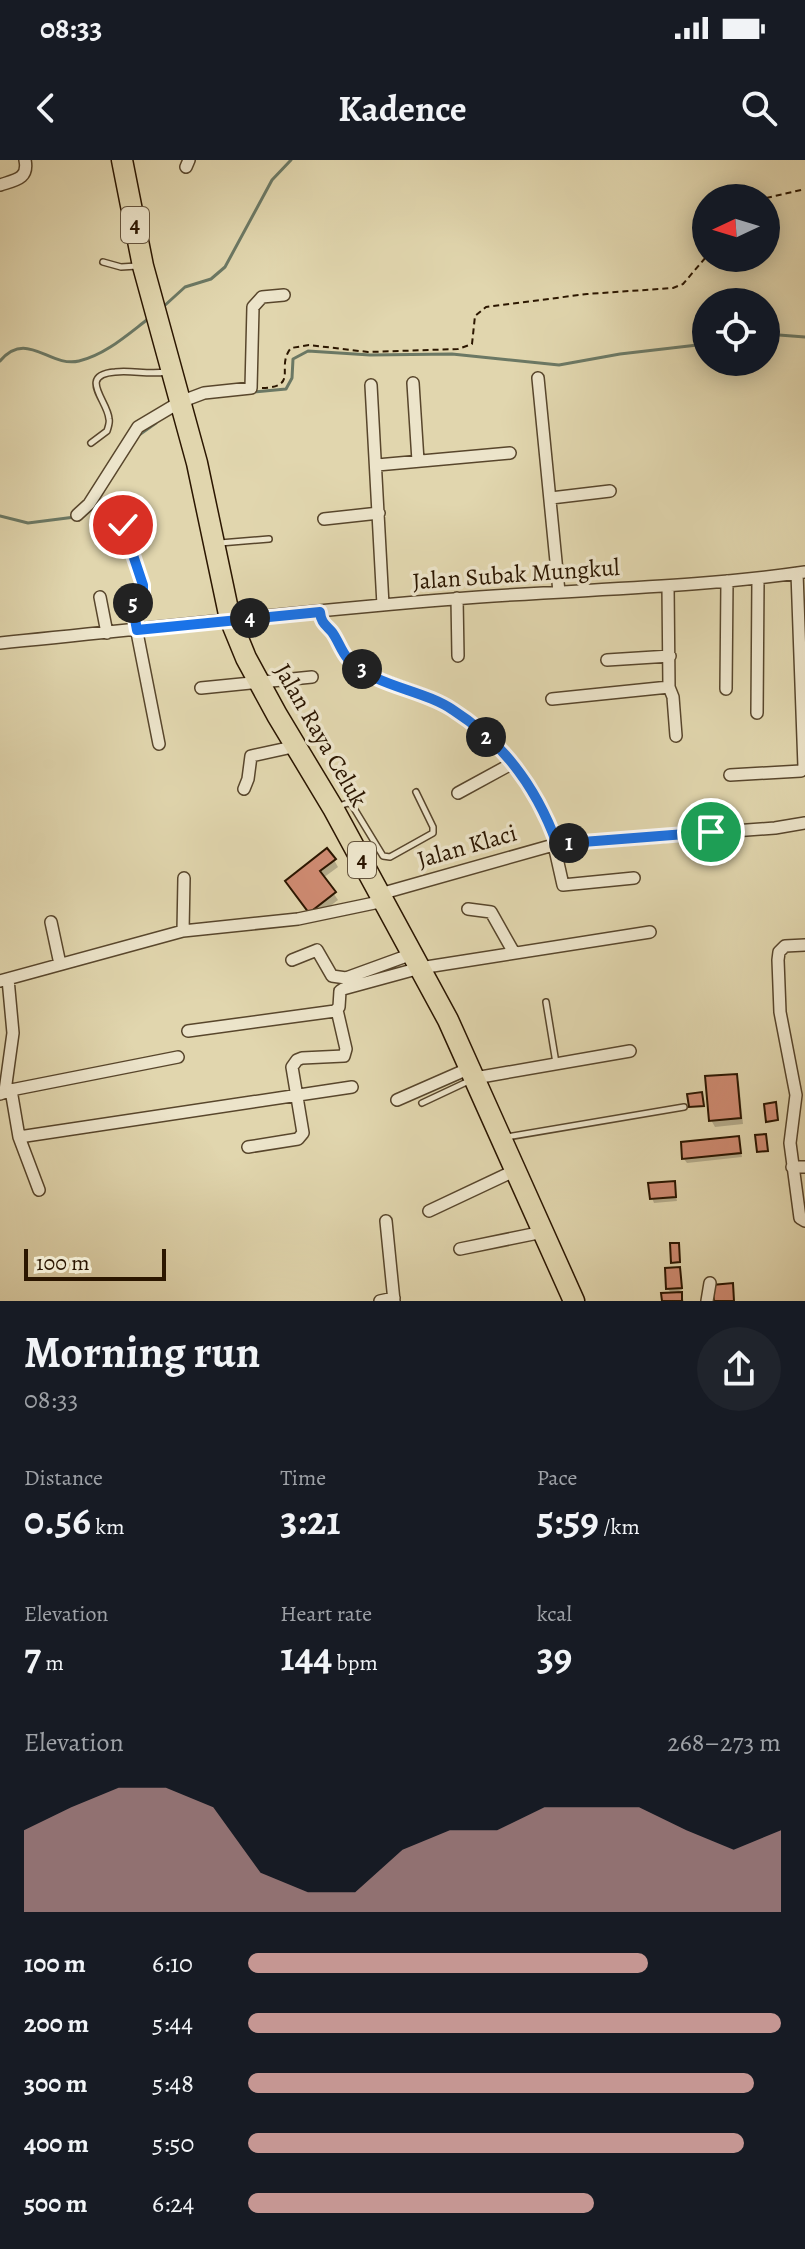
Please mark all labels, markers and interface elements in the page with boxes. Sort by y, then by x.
text: 08:33 [40,8,102,48]
text: Kadence [338,84,467,133]
icon: back [24,86,68,130]
icon: search [737,86,781,130]
north arrow [692,184,780,272]
map controls [692,184,780,376]
road number: 4 [121,207,149,243]
button: locate [692,288,780,376]
pin [89,491,157,559]
icon: check [101,503,145,547]
street label: Jalan Subak Mungkul [411,551,621,597]
pin: 5 [113,583,153,623]
text: 5 [128,588,138,618]
pin: 4 [230,598,270,638]
text: 4 [245,603,255,633]
pin: 3 [342,649,382,689]
text: 3 [357,654,367,684]
street label: Jalan Raya Celuk [267,658,375,813]
pin: 2 [466,717,506,757]
text: 2 [481,722,491,752]
pin [677,798,745,866]
icon: arrive [689,810,733,854]
street label: Jalan Klaci [413,817,521,875]
pin: 1 [549,823,589,863]
text: 1 [565,828,573,858]
road number: 4 [348,842,376,878]
scale bar [24,1245,166,1281]
text: 100 m [36,1248,90,1278]
text: Morning run [24,1322,260,1382]
button: share [697,1327,781,1411]
text: 08:33 [24,1382,78,1417]
text: Distance [24,1463,103,1493]
text: Time [280,1463,326,1493]
text: Pace [537,1463,577,1493]
text: 0.56 [24,1493,91,1548]
text: 3:21 [280,1493,341,1548]
text: 5:59 [537,1493,599,1548]
text: km [91,1512,125,1542]
text: /km [599,1512,640,1542]
text: Elevation [24,1599,108,1629]
text: Heart rate [280,1599,372,1629]
text: kcal [537,1599,572,1629]
text: 7 [24,1629,41,1684]
text: 144 [280,1629,332,1684]
text: 39 [537,1629,572,1684]
text: m [41,1648,64,1678]
text: bpm [332,1648,378,1678]
text: Elevation [24,1725,124,1760]
text: 268–273 m [667,1725,781,1760]
text: 100 m [24,1946,86,1981]
text: 6:10 [152,1946,193,1981]
text: 200 m [24,2006,89,2041]
text: 5:44 [152,2006,193,2041]
text: 300 m [24,2066,88,2101]
text: 5:48 [152,2066,194,2101]
text: 400 m [24,2126,89,2161]
text: 5:50 [152,2126,194,2161]
text: 500 m [24,2186,88,2221]
text: 6:24 [152,2186,194,2221]

